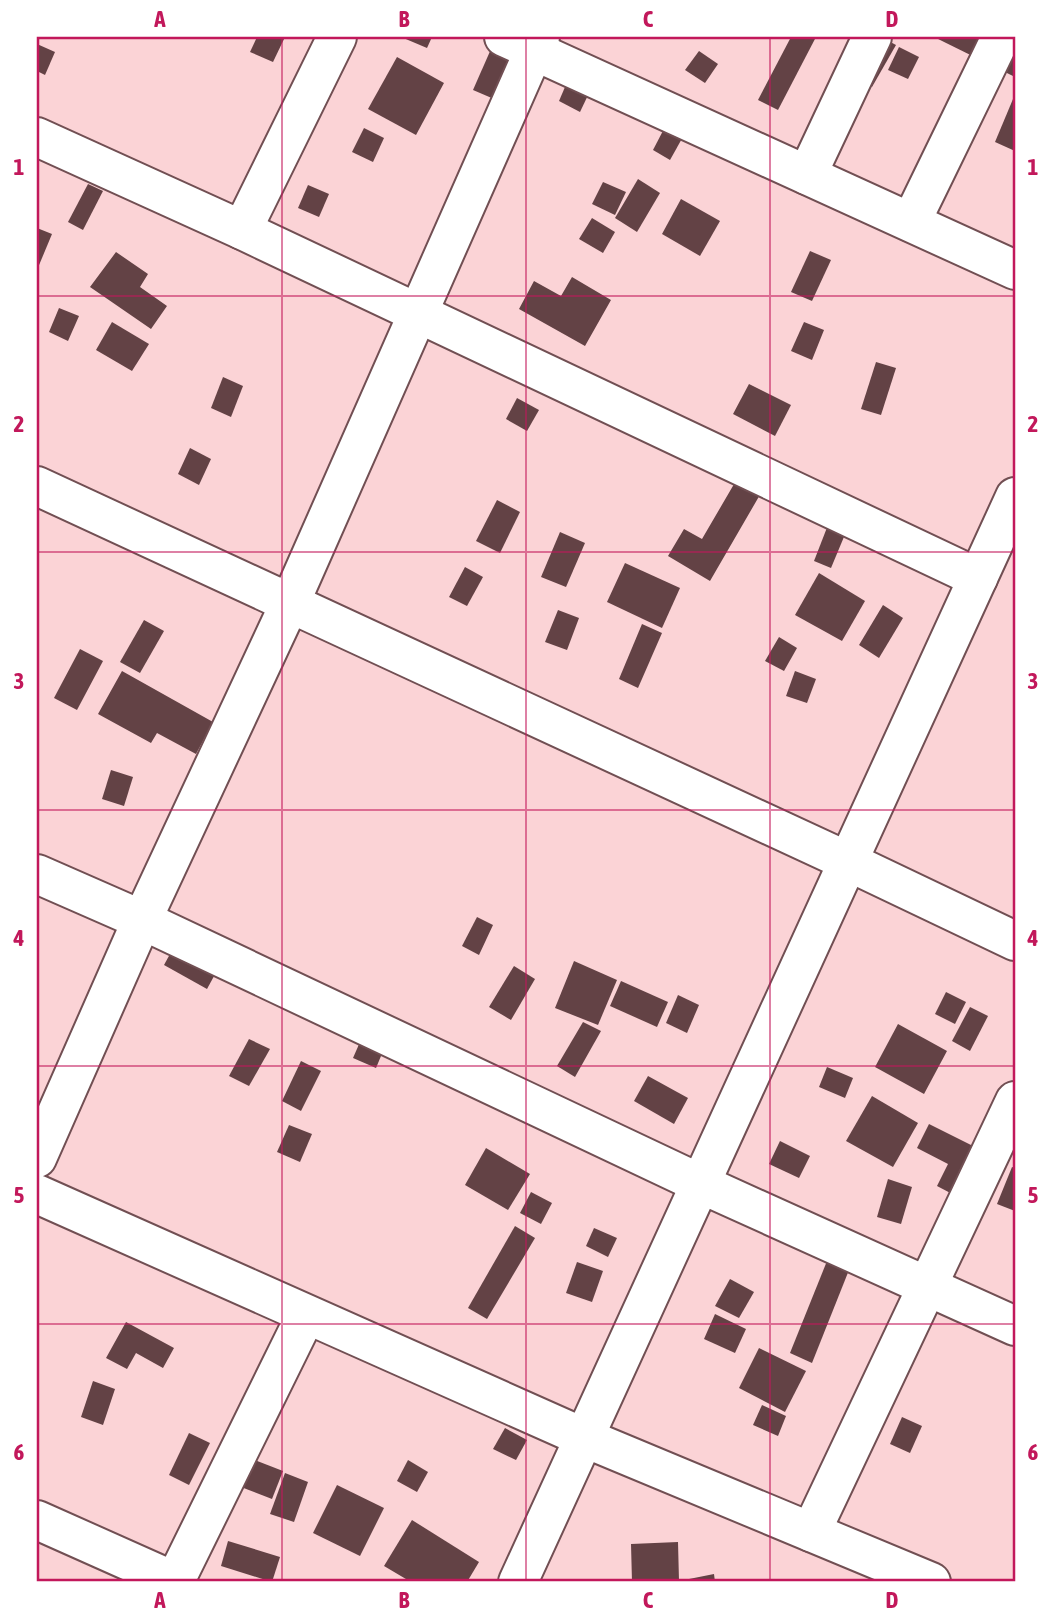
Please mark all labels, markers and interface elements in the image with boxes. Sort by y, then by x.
text: A [153,6,166,32]
text: B [399,6,410,32]
text: C [643,6,654,32]
text: D [886,6,899,32]
text: 1 [14,154,25,180]
text: 1 [1028,154,1039,180]
text: 2 [14,411,24,437]
text: 2 [1028,411,1038,437]
text: 3 [14,668,24,694]
text: 3 [1028,668,1038,694]
text: 4 [13,925,25,951]
text: 4 [1027,925,1039,951]
text: 5 [14,1182,25,1208]
text: 5 [1028,1182,1039,1208]
text: 6 [14,1439,25,1465]
text: 6 [1028,1439,1039,1465]
text: A [153,1587,166,1613]
text: B [399,1587,410,1613]
text: C [643,1587,654,1613]
text: D [886,1587,899,1613]

